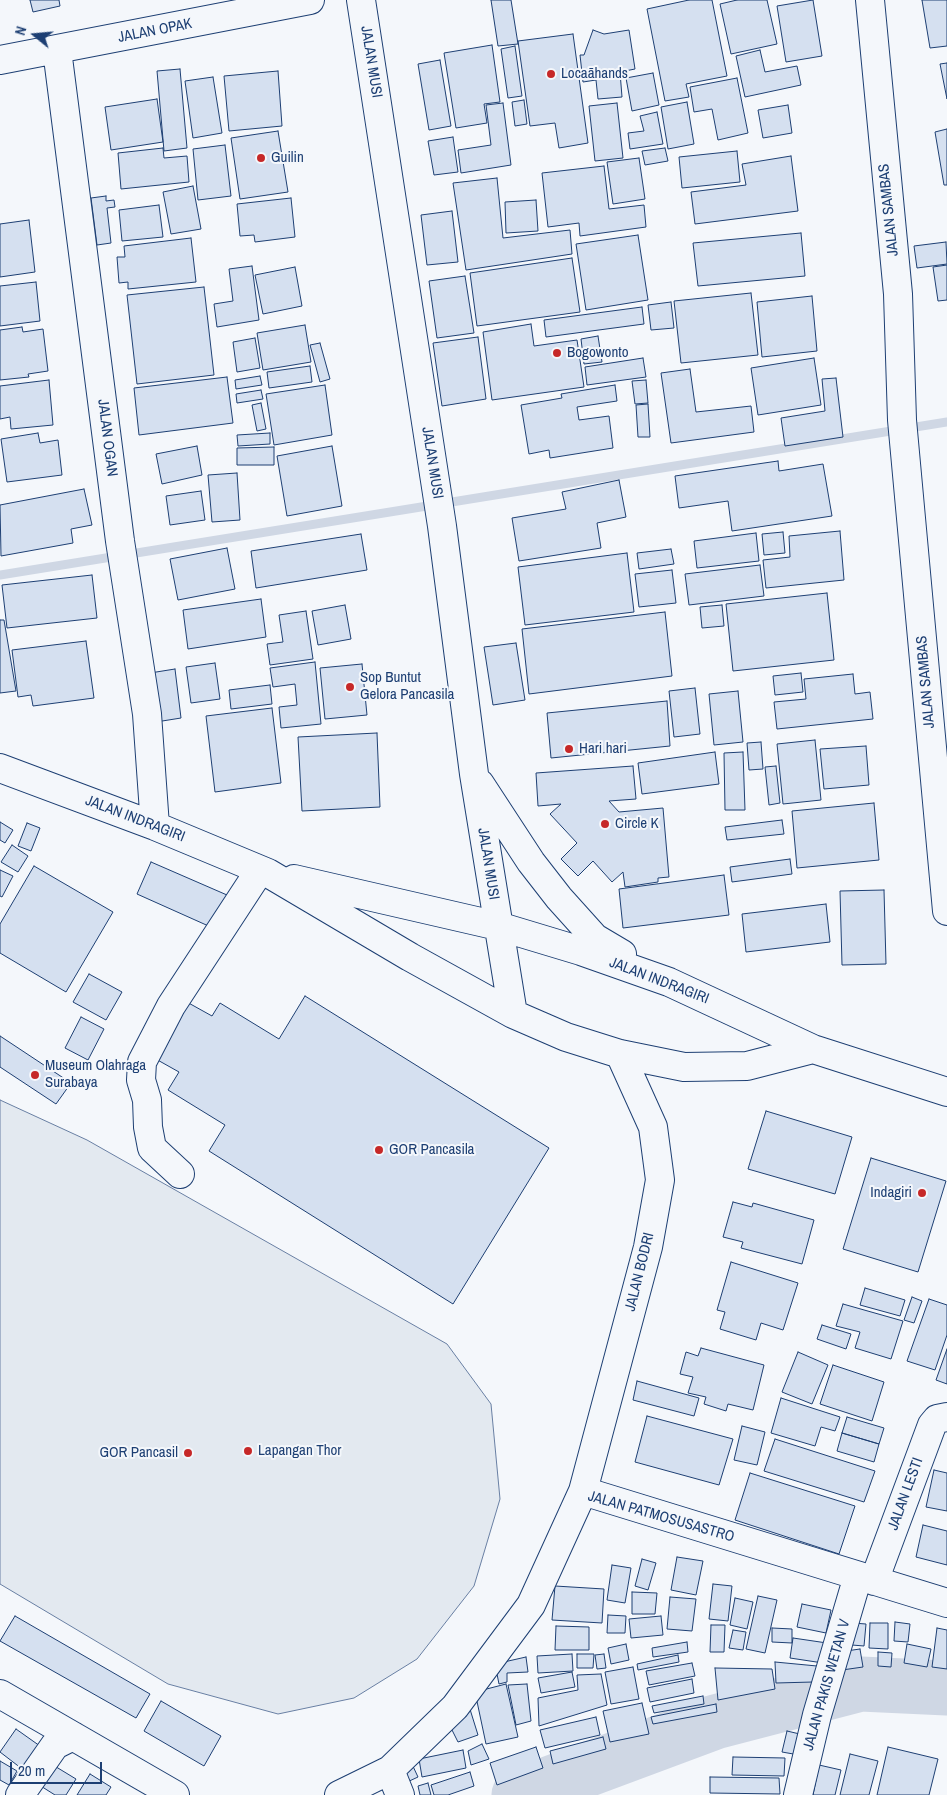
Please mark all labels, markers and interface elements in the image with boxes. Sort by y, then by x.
north arrow [10,10,60,60]
street label: JALAN OPAK [116,15,194,47]
text: N [11,24,30,37]
street label: JALAN MUSI [356,25,386,99]
place label: Locaāhands [561,65,628,83]
marker: Locaāhands [545,68,557,80]
place label: Guilin [271,149,304,167]
marker: Guilin [255,152,267,164]
street label: JALAN SAMBAS [875,163,903,257]
place label: Bogowonto [567,344,629,362]
marker: Bogowonto [551,347,563,359]
street label: JALAN OGAN [93,398,121,478]
street label: JALAN MUSI [417,426,447,500]
street label: JALAN SAMBAS [913,635,939,729]
place label: Sop Buntut Gelora Pancasila [360,669,454,704]
marker: Sop Buntut Gelora Pancasila [344,681,356,693]
place label: Hari hari [579,740,627,758]
marker: Hari hari [563,743,575,755]
street label: JALAN INDRAGIRI [83,792,187,846]
place label: Circle K [615,815,659,833]
marker: Circle K [599,818,611,830]
street label: JALAN MUSI [473,827,503,901]
street label: JALAN INDRAGIRI [607,954,711,1008]
place label: Museum Olahraga Surabaya [45,1057,146,1092]
marker: Museum Olahraga Surabaya [29,1069,41,1081]
place label: GOR Pancasila [389,1141,474,1159]
marker: GOR Pancasila [373,1144,385,1156]
place label: Indagiri [870,1184,912,1202]
marker: Indagiri [916,1187,928,1199]
street label: JALAN BODRI [622,1231,658,1313]
place label: Lapangan Thor [258,1442,341,1460]
place label: GOR Pancasil [99,1444,178,1462]
marker: Lapangan Thor [242,1445,254,1457]
marker: GOR Pancasil [182,1447,194,1459]
street label: JALAN LESTI [885,1455,927,1533]
street label: JALAN PATMOSUSASTRO [586,1487,736,1547]
street label: JALAN PAKIS WETAN V [800,1617,854,1753]
scale bar [12,1752,105,1784]
text: 20 m [18,1760,45,1781]

